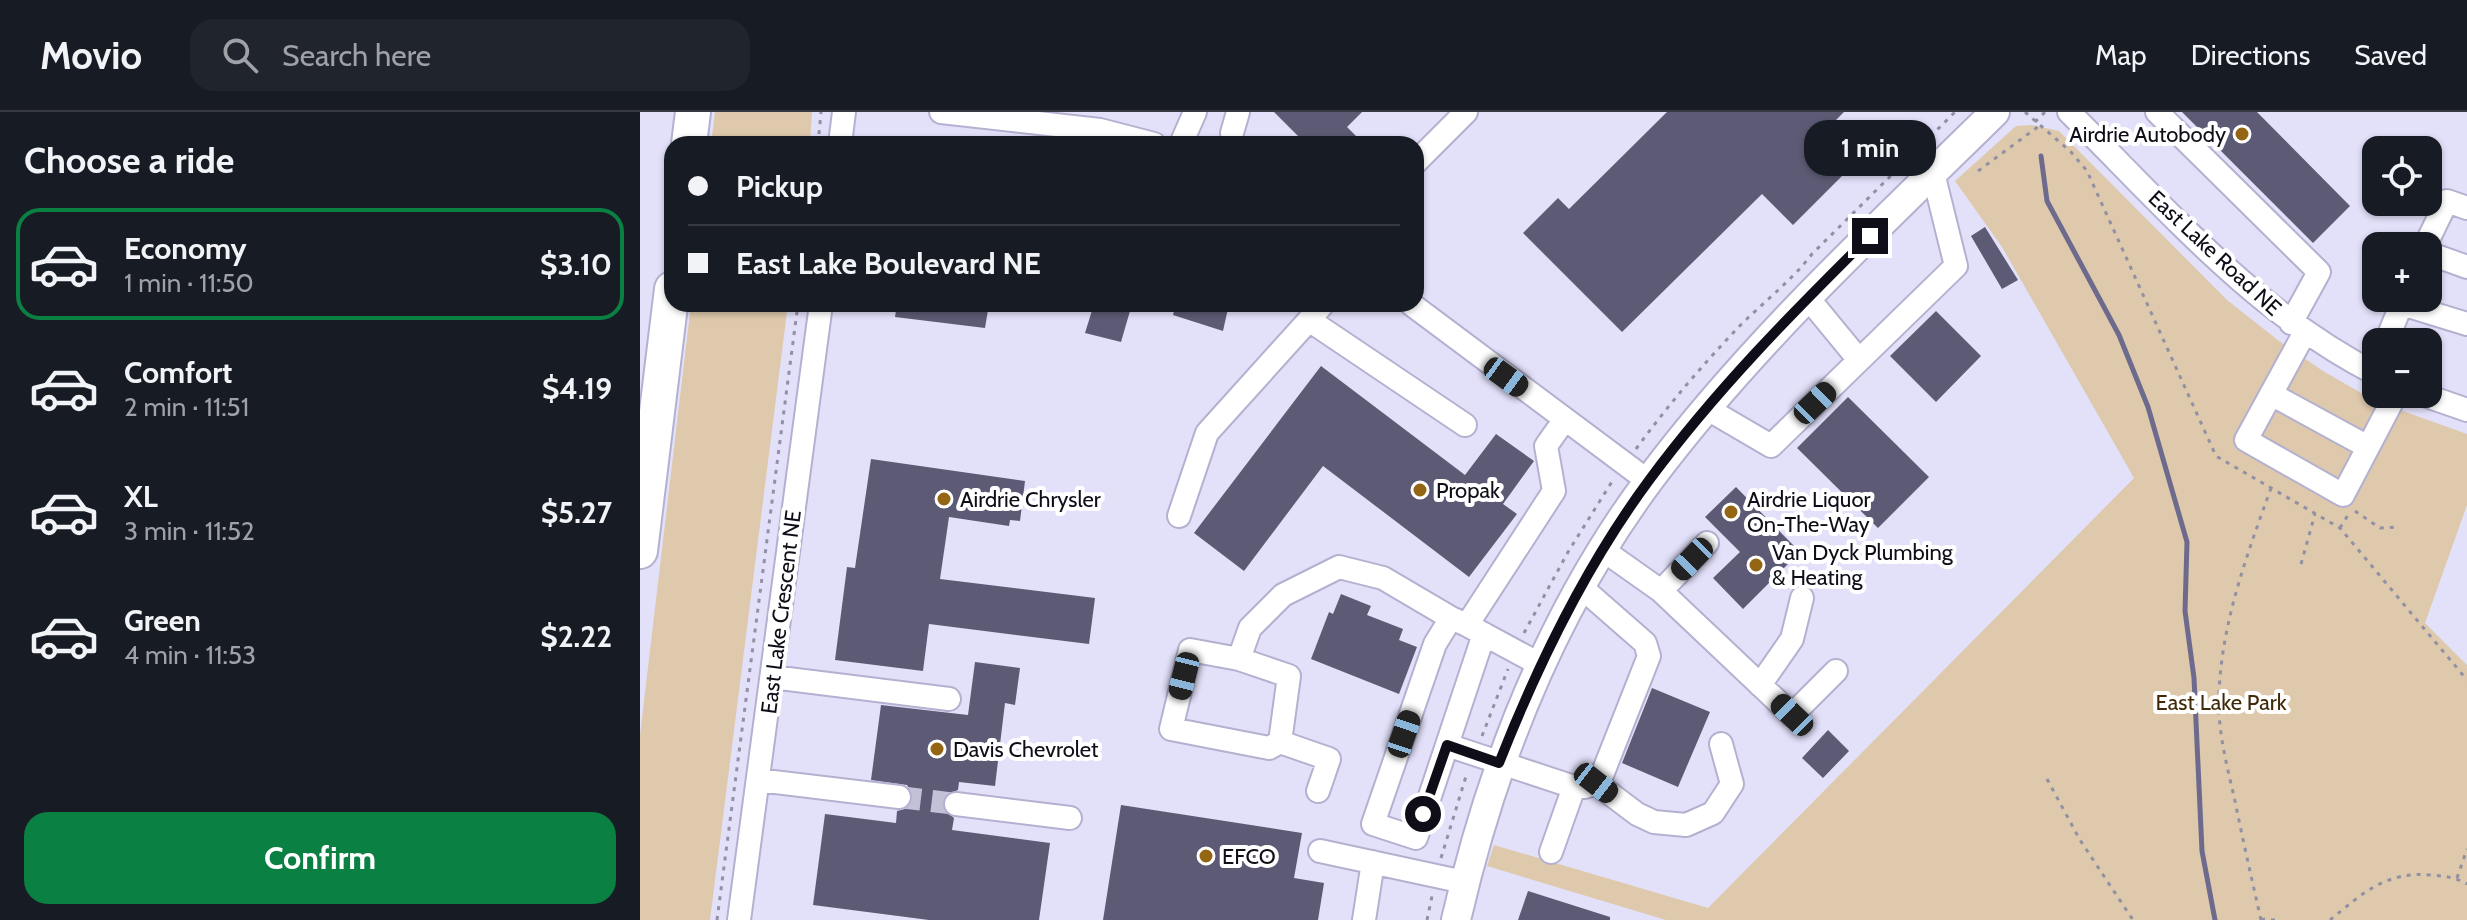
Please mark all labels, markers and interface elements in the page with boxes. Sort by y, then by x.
search box [190,19,750,91]
text: Movio [40,32,142,79]
icon: search [218,33,262,77]
text: Search here [282,37,431,74]
text: Map [2095,38,2147,72]
text: Directions [2191,38,2310,72]
text: Saved [2354,38,2427,72]
callout: 1 min [1804,120,1936,176]
place label: Airdrie Autobody [2069,121,2226,148]
marker: Airdrie Autobody [2233,125,2251,143]
text: 1 min [1841,132,1899,164]
map controls [2362,136,2442,408]
button: locate [2362,136,2442,216]
text: Choose a ride [24,138,234,182]
text: Pickup [736,168,823,205]
street label: East Lake Road NE [2143,185,2287,321]
route end [1852,218,1888,254]
icon: car [28,228,100,300]
text: Economy [124,230,247,267]
button: + [2362,232,2442,312]
text: East Lake Boulevard NE [736,245,1041,282]
text: $3.10 [540,246,612,283]
text: 1 min · 11:50 [124,267,254,299]
button: − [2362,328,2442,408]
icon: car [28,352,100,424]
car [1480,353,1532,401]
text: Comfort [124,354,232,391]
text: $4.19 [542,370,612,407]
car [1789,378,1841,428]
text: 2 min · 11:51 [124,391,249,423]
icon: car [28,476,100,548]
place label: Propak [1436,477,1500,504]
text: XL [124,478,158,515]
marker: Propak [1411,481,1429,499]
place label: Airdrie Chrysler [960,486,1101,513]
place label: Airdrie Liquor On-The-Way [1747,486,1870,538]
marker: Airdrie Chrysler [935,490,953,508]
text: $5.27 [541,494,612,531]
marker: Airdrie Liquor On-The-Way [1722,503,1740,521]
street label: East Lake Crescent NE [755,509,807,715]
text: 3 min · 11:52 [124,515,255,547]
car [1667,533,1717,585]
place label: Van Dyck Plumbing & Heating [1772,539,1954,591]
marker: Van Dyck Plumbing & Heating [1747,556,1765,574]
icon: car [28,600,100,672]
text: Green [124,602,201,639]
text: $2.22 [540,618,612,655]
text: 4 min · 11:53 [124,639,256,671]
car [1167,650,1201,702]
park label: East Lake Park [2155,689,2287,716]
car [1766,690,1818,740]
car [1385,707,1423,761]
place label: Davis Chevrolet [953,736,1099,763]
marker: Davis Chevrolet [928,740,946,758]
car [1570,759,1622,807]
route start [1405,796,1441,832]
button: Confirm [24,812,616,904]
place label: EFCO [1222,843,1276,870]
marker: EFCO [1197,847,1215,865]

